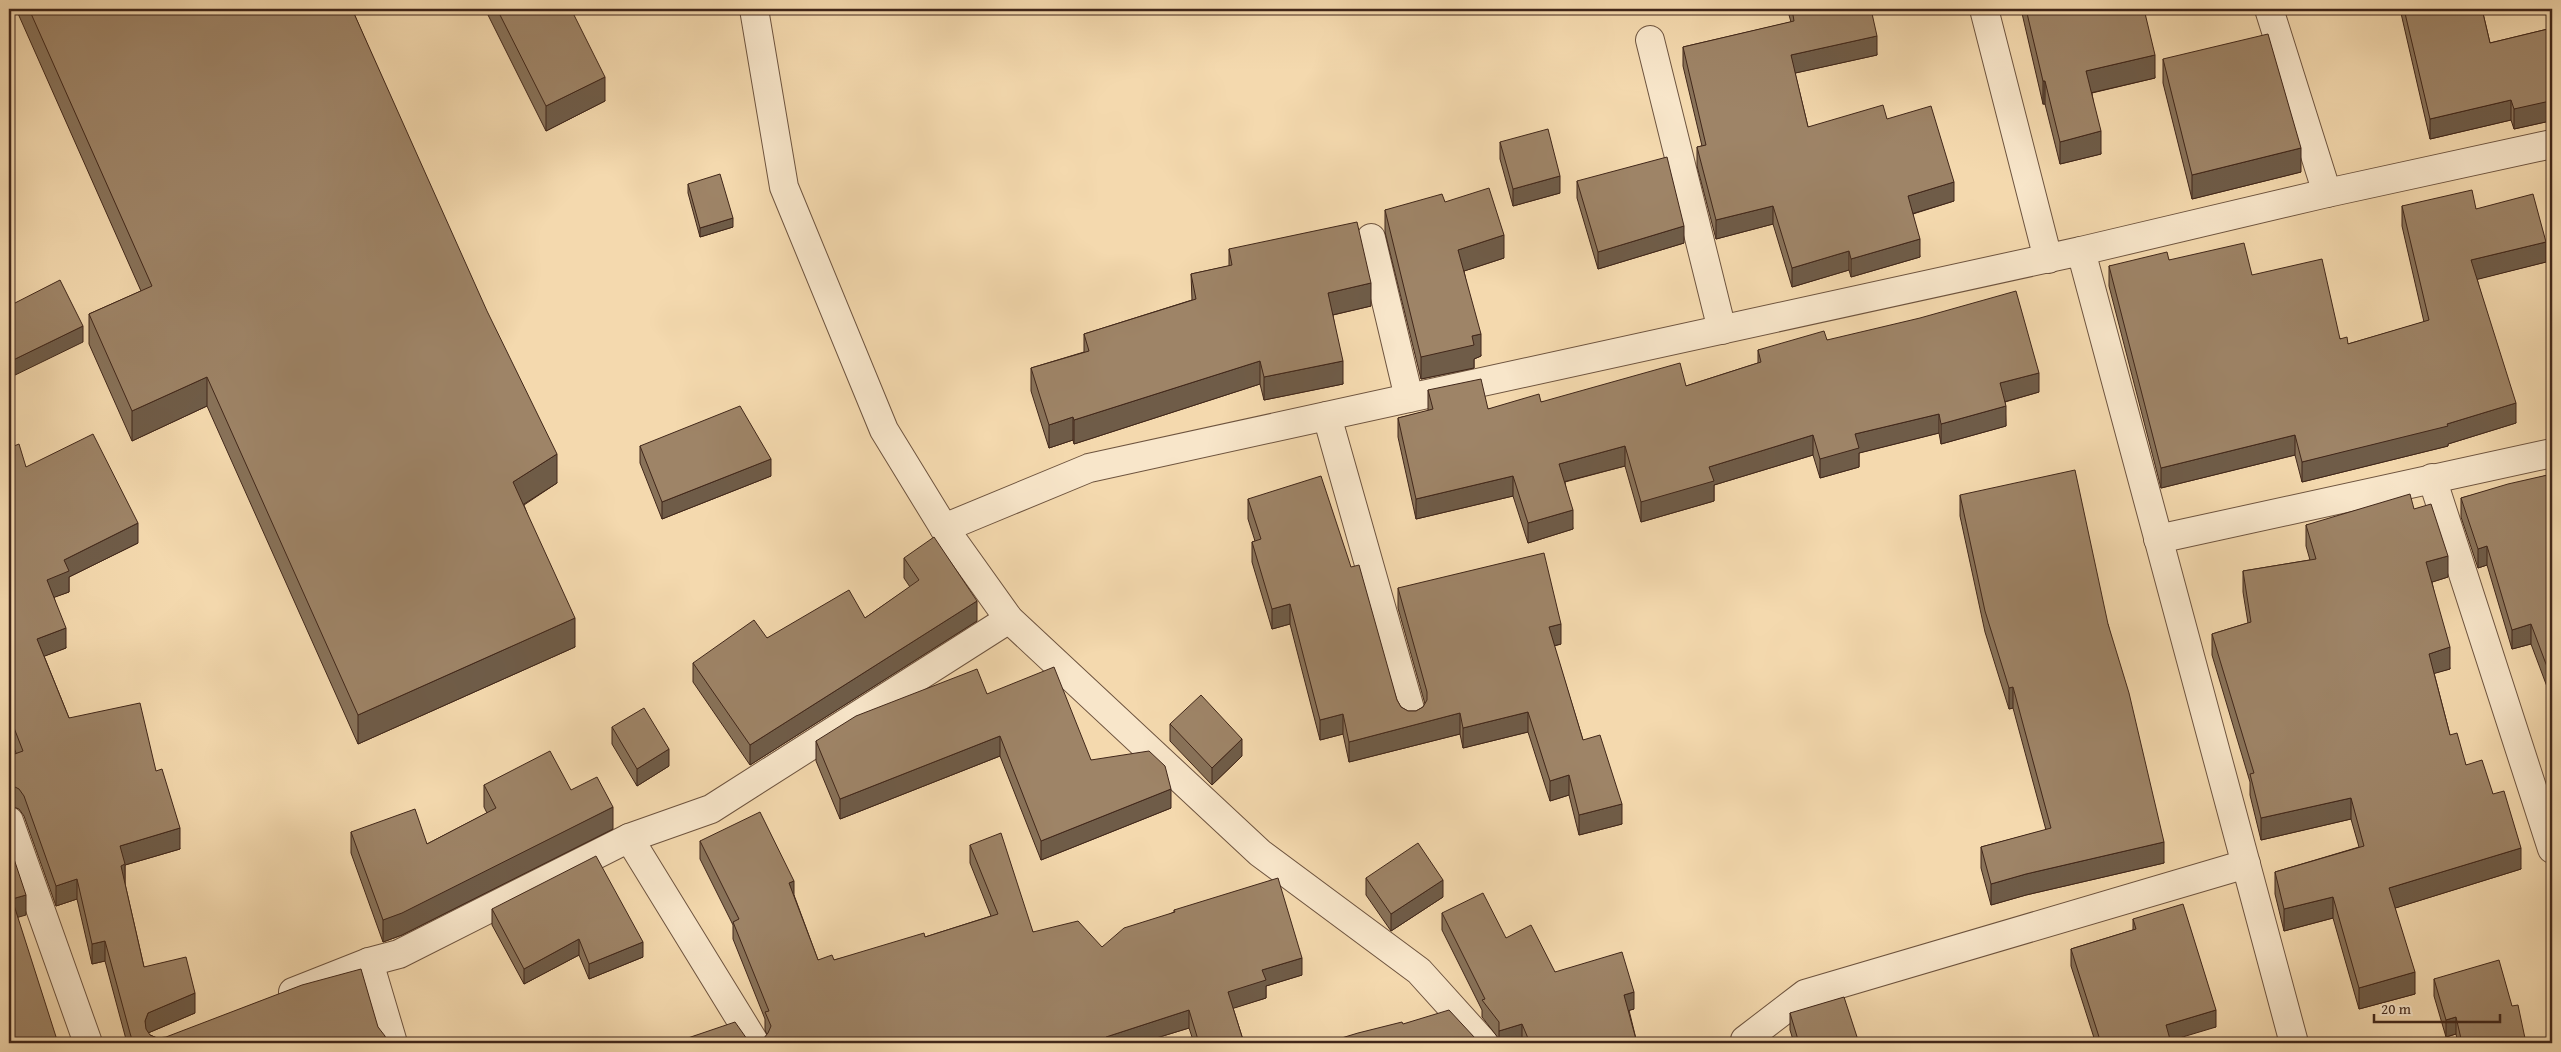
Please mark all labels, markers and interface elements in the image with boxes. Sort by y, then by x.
scale bar [2374,992,2500,1024]
text: 20 m [2381,998,2412,1019]

